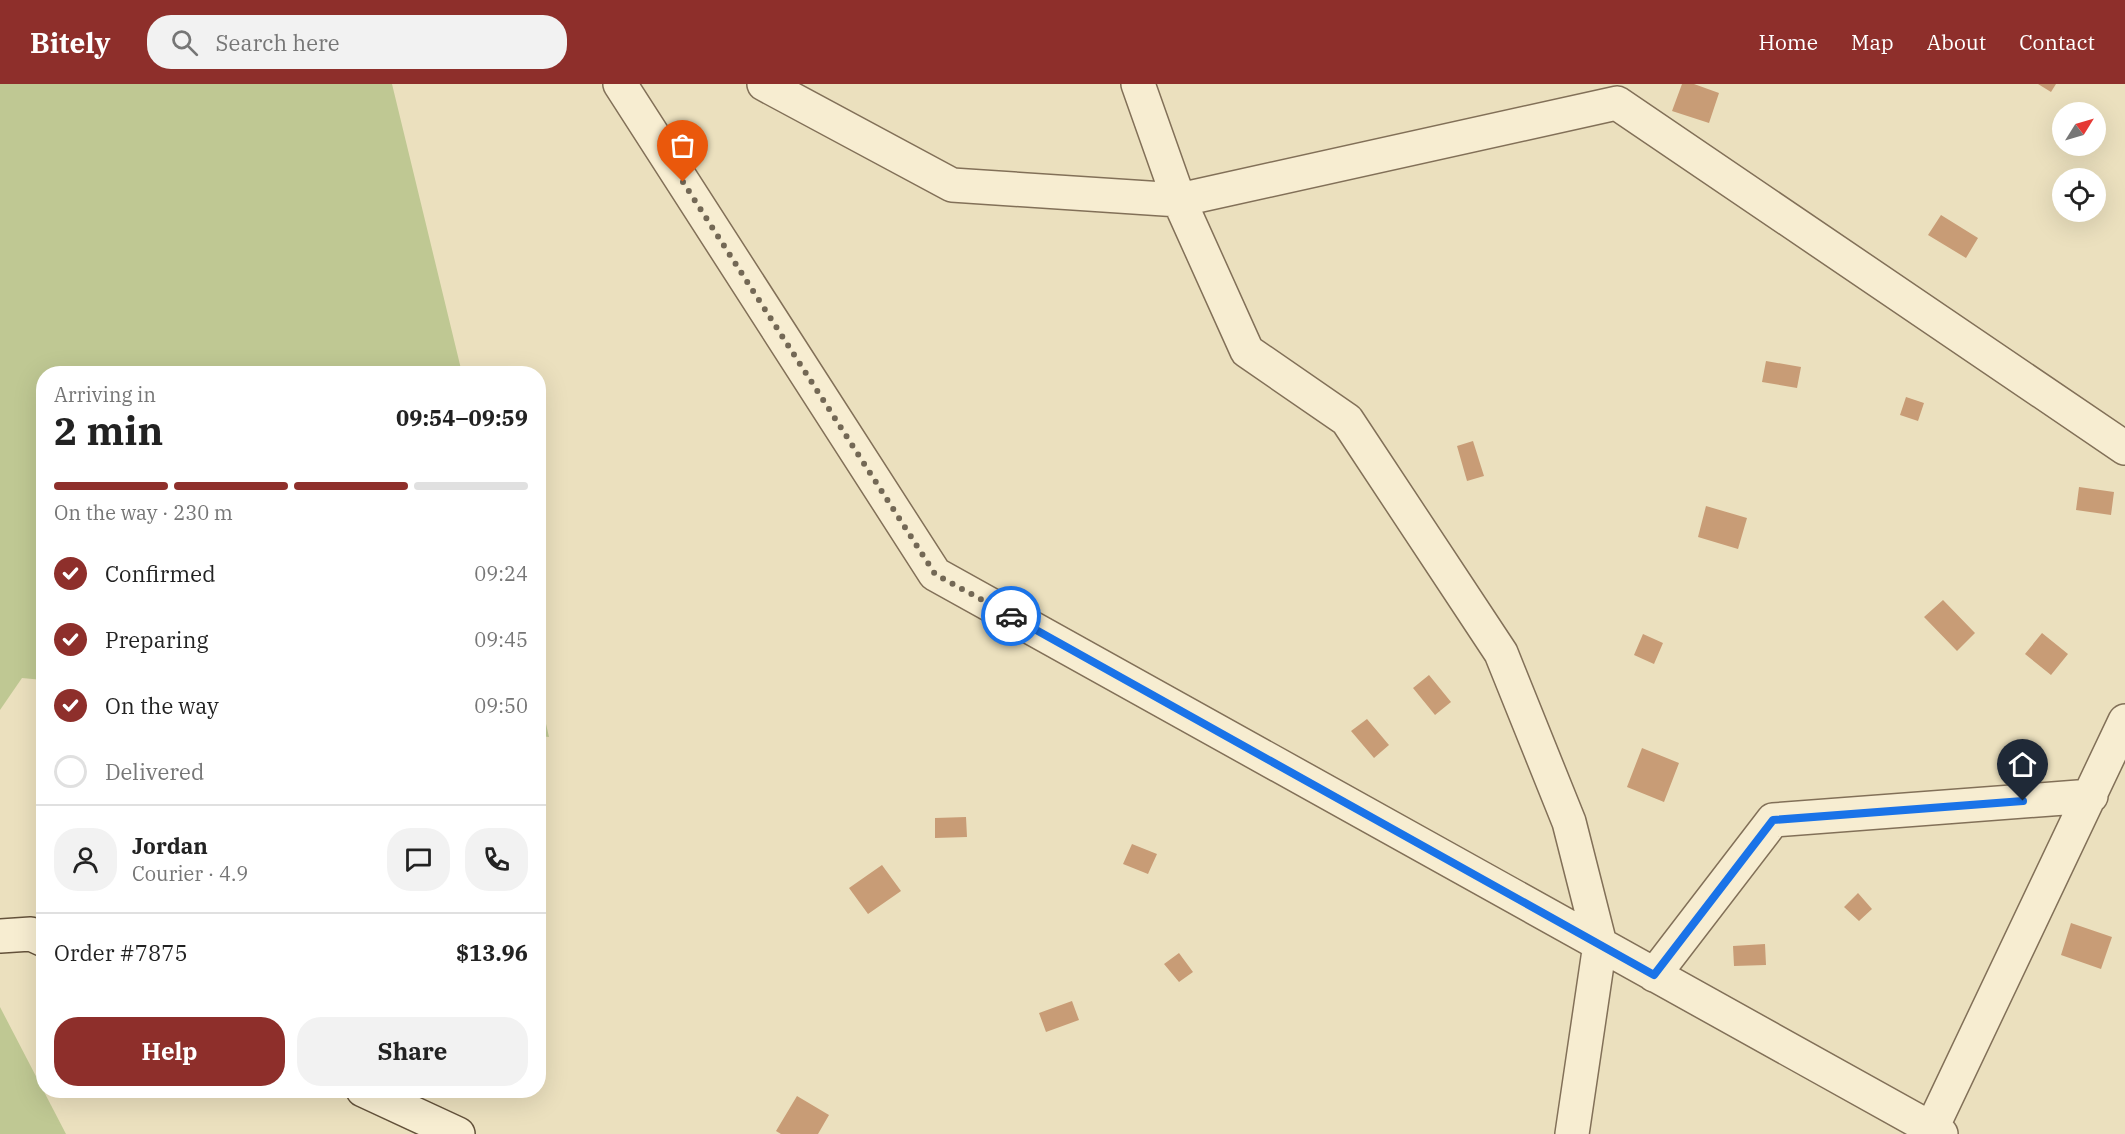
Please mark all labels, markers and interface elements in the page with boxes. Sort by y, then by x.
search box [147,15,567,69]
text: Bitely [30,24,111,61]
icon: search [168,26,201,59]
text: Search here [216,28,339,57]
text: Home [1758,28,1818,56]
text: Map [1851,28,1894,56]
text: About [1927,28,1986,56]
text: Contact [2019,28,2095,56]
north arrow [2052,102,2106,156]
map controls [2052,102,2106,222]
pin [657,120,708,182]
icon: bag [666,129,699,162]
button: locate [2052,168,2106,222]
text: Arriving in [54,381,156,408]
text: 09:54–09:59 [396,403,528,432]
text: 2 min [54,405,163,456]
text: On the way · 230 m [54,499,233,526]
icon: check [54,557,87,590]
text: Confirmed [105,559,216,588]
text: 09:24 [474,560,528,587]
courier [981,586,1041,646]
icon: car [995,600,1028,633]
icon: check [54,623,87,656]
text: Preparing [105,625,209,654]
text: 09:45 [474,626,528,653]
icon: check [54,689,87,722]
text: On the way [105,691,219,720]
text: 09:50 [474,692,528,719]
pin [1997,739,2048,801]
icon: home [2006,748,2039,781]
text: Delivered [105,757,204,786]
button: person [54,828,117,891]
button: chat [387,828,450,891]
button: phone [465,828,528,891]
text: Jordan [132,831,208,860]
text: Courier · 4.9 [132,860,248,887]
text: Order #7875 [54,938,188,967]
text: $13.96 [456,938,528,967]
button: Help [54,1017,285,1086]
button: Share [297,1017,528,1086]

